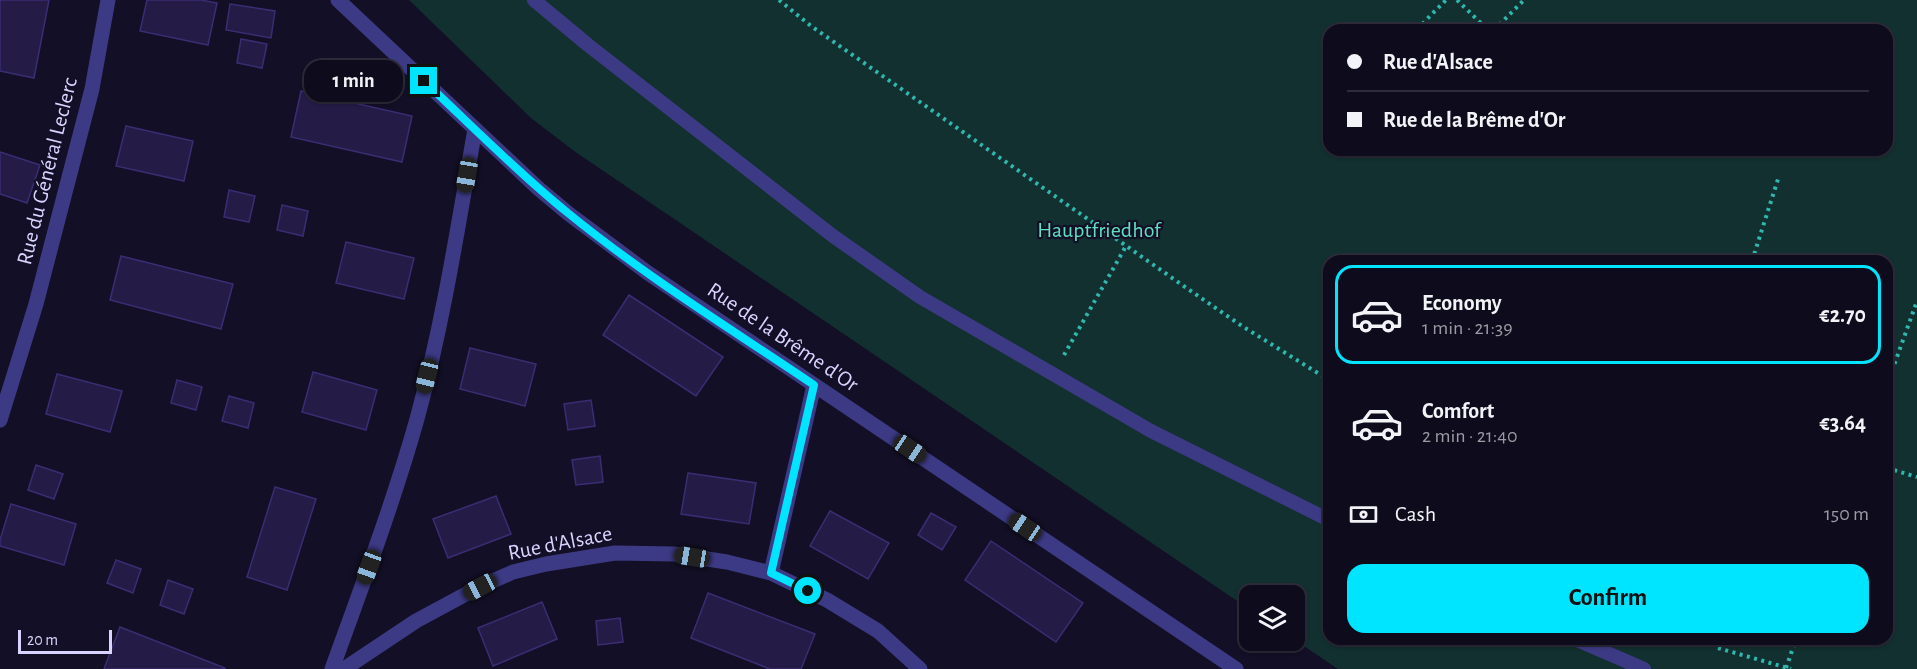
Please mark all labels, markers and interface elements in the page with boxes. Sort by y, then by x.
text: Rue d'Alsace [1383,51,1493,73]
callout: 1 min [304,60,403,102]
route end [410,67,437,94]
text: 1 min [332,71,375,91]
street label: Rue du Général Leclerc [13,75,81,267]
text: Rue de la Brême d'Or [1383,109,1565,131]
car [455,156,479,194]
park label: Hauptfriedhof [1037,219,1162,241]
street label: Rue de la Brême d'Or [703,278,863,396]
icon: car [1350,288,1404,342]
text: Economy [1422,292,1502,314]
text: €2.70 [1819,304,1866,326]
text: 1 min · 21:39 [1422,318,1513,338]
car [414,356,440,396]
icon: car [1350,396,1404,450]
text: Comfort [1422,400,1494,422]
text: €3.64 [1820,412,1866,434]
text: 2 min · 21:40 [1422,426,1517,446]
car [890,431,930,467]
icon: cash [1347,498,1380,531]
text: Cash [1395,503,1436,525]
text: 150 m [1824,504,1869,524]
car [1005,509,1045,545]
street label: Rue d'Alsace [506,522,614,564]
car [673,545,711,569]
car [354,547,384,587]
button: Confirm [1347,564,1869,633]
car [460,571,500,603]
route start [794,577,821,604]
map controls [1239,585,1305,651]
button: layers [1239,585,1305,651]
scale bar [18,627,112,654]
text: 20 m [27,632,58,648]

